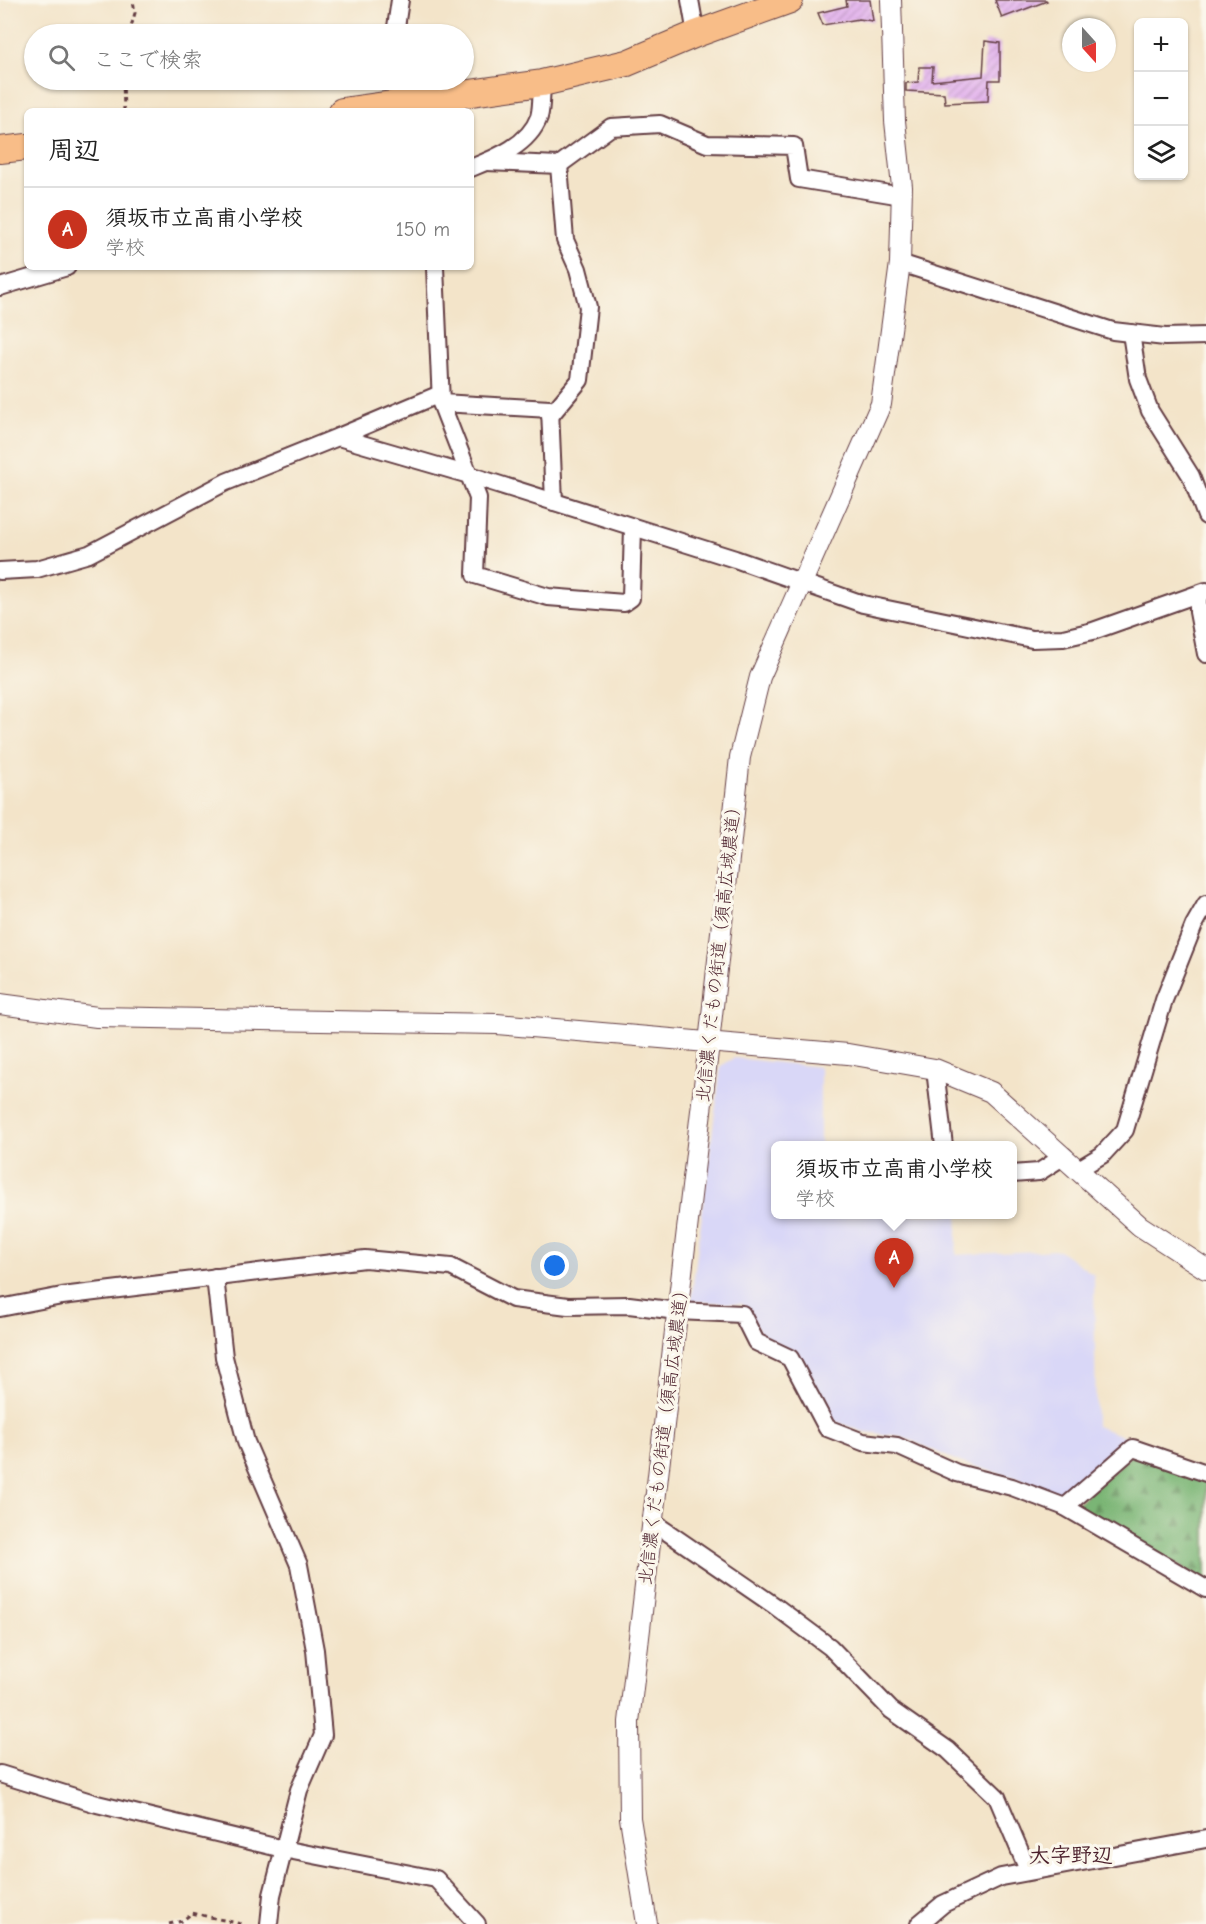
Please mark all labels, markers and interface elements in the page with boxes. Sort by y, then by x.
north arrow [1062,18,1116,72]
map controls [1134,18,1188,180]
button: + [1134,18,1188,72]
search box [24,24,474,90]
icon: search [45,41,78,74]
text: ここで検索 [93,47,203,73]
button: − [1134,72,1188,126]
button: layers [1134,126,1188,180]
text: 周辺 [48,136,100,166]
text: 須坂市立高甫小学校 [105,205,303,231]
text: A [62,218,73,241]
text: 150 m [396,218,450,241]
text: 学校 [105,236,145,259]
street label: 北信濃くだもの街道（須高広域農道） [693,797,745,1103]
popup [771,1141,1017,1219]
text: 須坂市立高甫小学校 [795,1156,993,1182]
text: 学校 [795,1187,835,1210]
pin: A [874,1238,914,1288]
your location [540,1251,569,1280]
street label: 北信濃くだもの街道（須高広域農道） [635,1280,693,1586]
district label: 大字野辺 [1029,1843,1113,1867]

